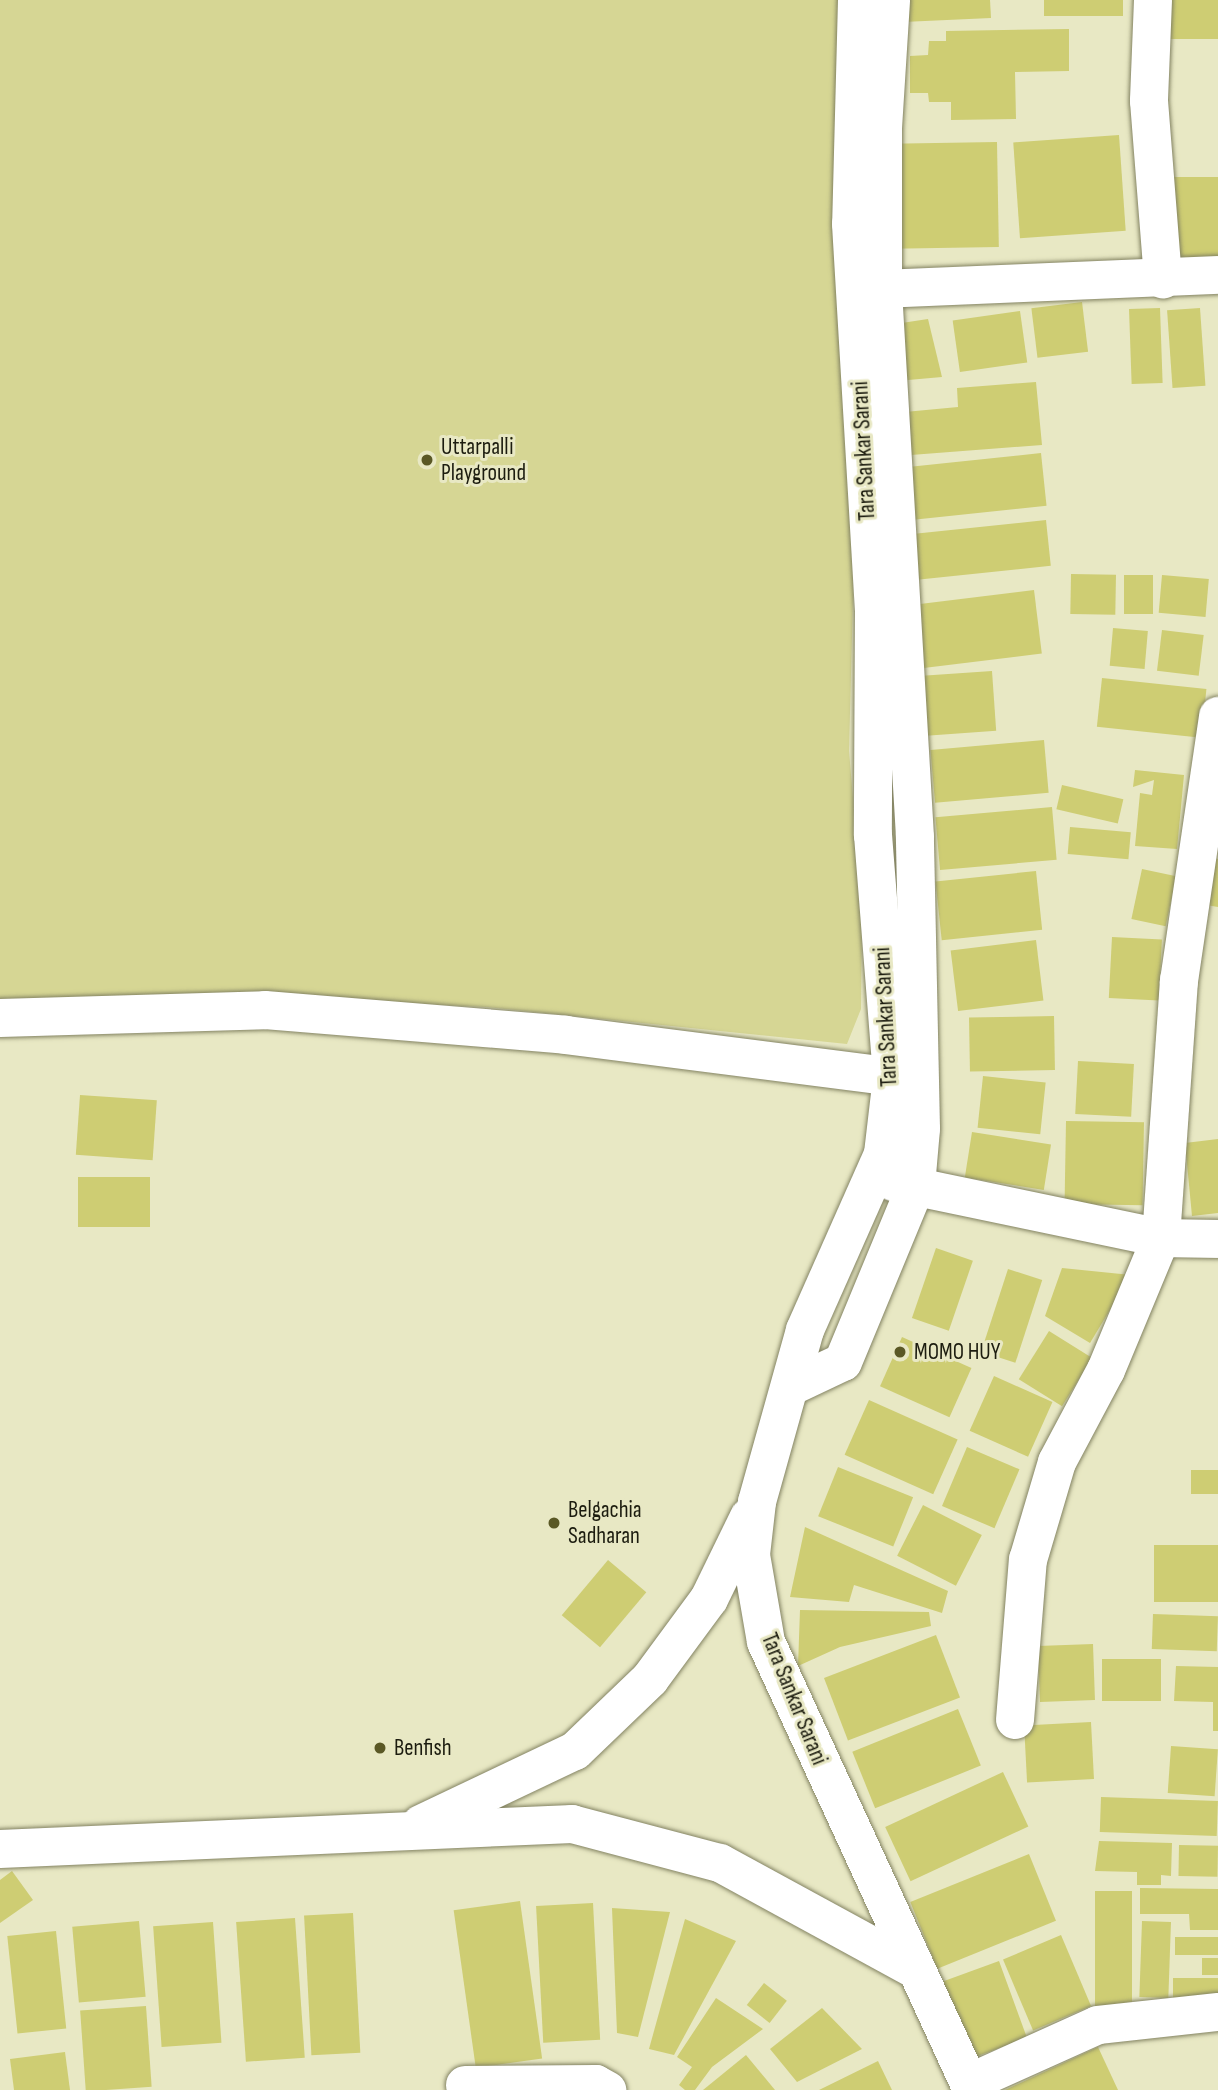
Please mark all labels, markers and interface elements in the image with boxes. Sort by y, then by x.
street label: Tara Sankar Sarani [847,380,881,522]
place label: Uttarpalli Playground [441,433,526,487]
marker: Uttarpalli Playground [419,452,435,468]
street label: Tara Sankar Sarani [869,946,903,1088]
place label: MOMO HUY [914,1338,1000,1366]
marker: MOMO HUY [892,1344,908,1360]
place label: Belgachia Sadharan [568,1496,642,1550]
marker: Belgachia Sadharan [546,1515,562,1531]
street label: Tara Sankar Sarani [755,1629,833,1769]
place label: Benfish [394,1734,451,1762]
marker: Benfish [372,1740,388,1756]

